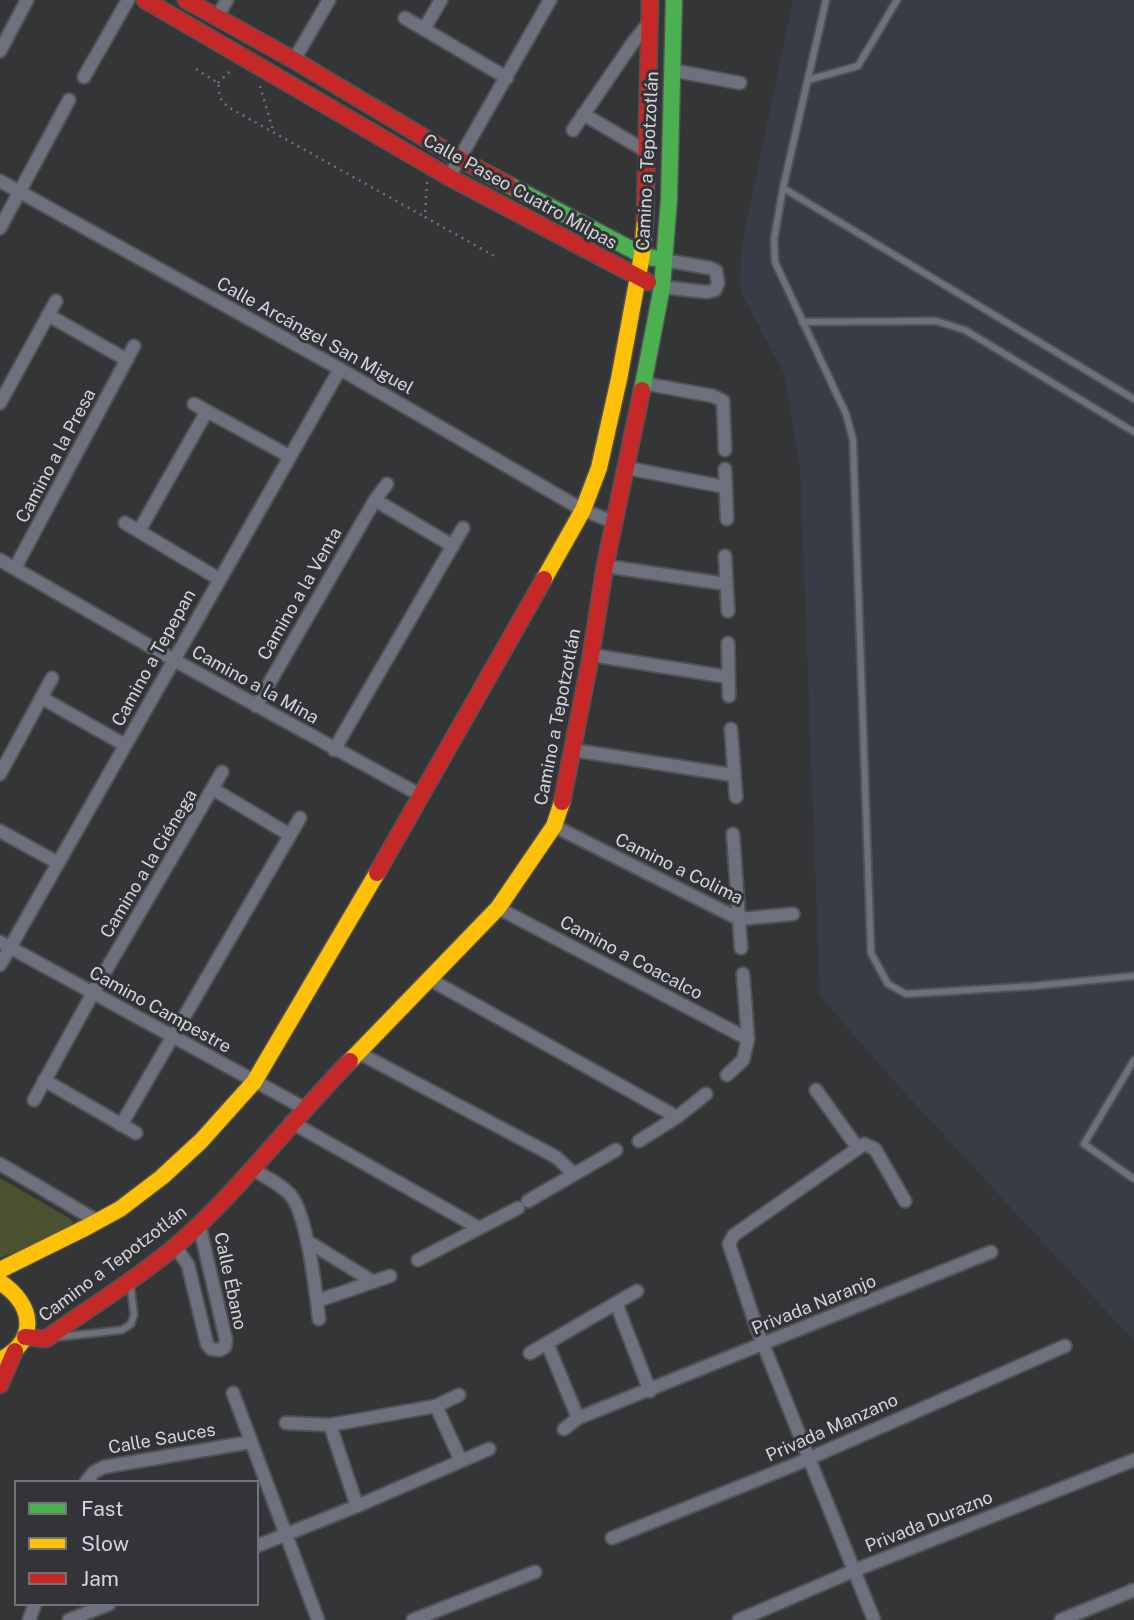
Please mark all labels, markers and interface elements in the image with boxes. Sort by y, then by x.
street label: Camino a Tepotzotlán [633,71,663,251]
street label: Calle Paseo Cuatro Milpas [419,130,621,254]
street label: Calle Arcángel San Miguel [213,273,417,399]
street label: Camino a la Presa [12,385,100,527]
street label: Camino a la Venta [253,524,347,664]
street label: Camino a Tepepan [107,586,201,730]
street label: Camino a Tepotzotlán [530,627,586,807]
street label: Camino a la Mina [188,641,322,729]
street label: Camino a la Ciénega [96,786,202,942]
street label: Camino a Colima [612,829,746,909]
street label: Camino a Coacalco [556,911,706,1005]
street label: Camino Campestre [85,962,235,1058]
street label: Camino a Tepotzotlán [35,1201,191,1327]
street label: Calle Ébano [209,1230,251,1332]
street label: Privada Naranjo [749,1270,879,1340]
street label: Privada Manzano [763,1389,901,1467]
street label: Calle Sauces [107,1419,217,1459]
legend [14,1480,259,1606]
street label: Privada Durazno [862,1487,996,1557]
text: Fast [81,1496,123,1521]
text: Slow [81,1531,129,1556]
text: Jam [81,1566,119,1591]

